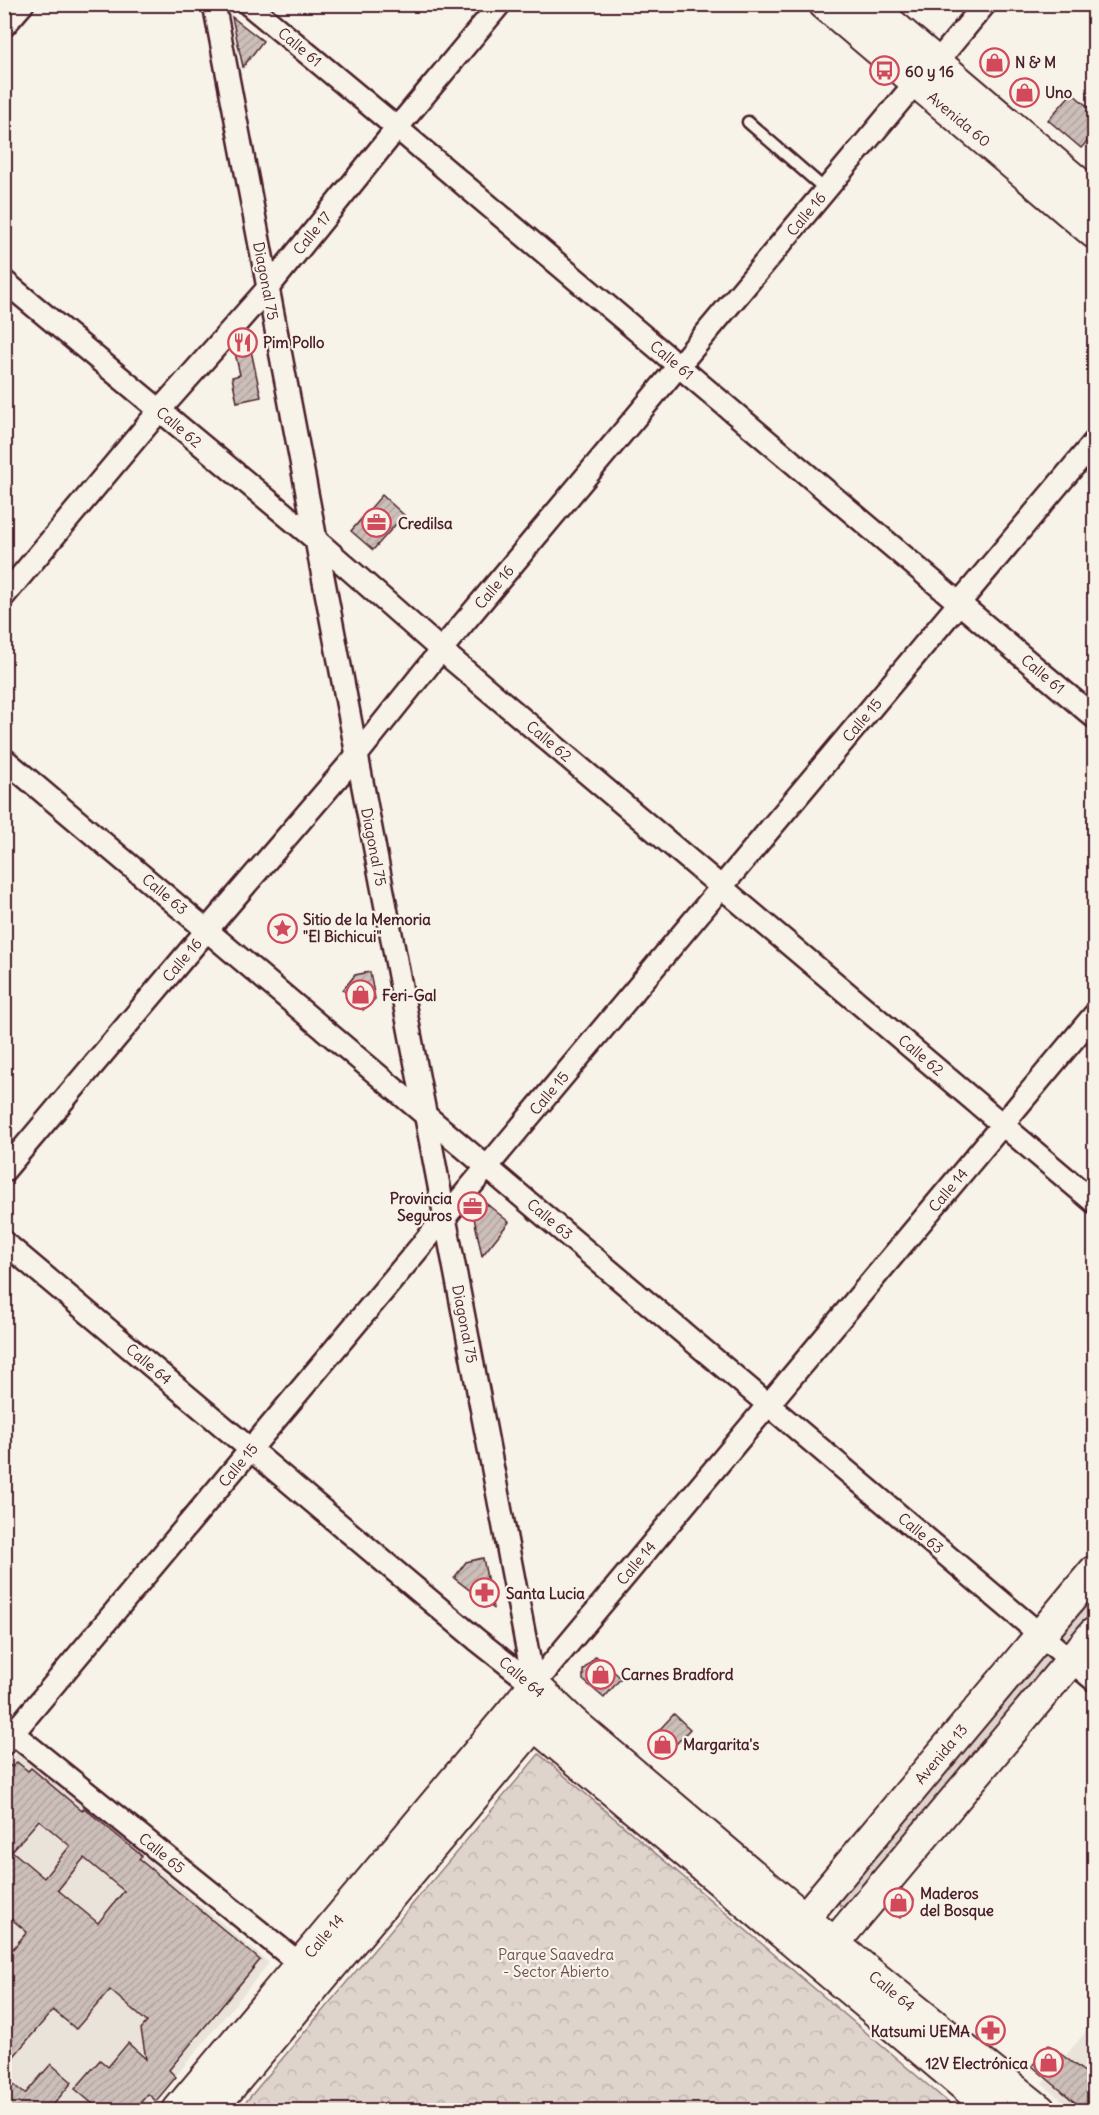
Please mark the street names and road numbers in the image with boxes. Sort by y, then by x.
street label: Calle 61 [274,23,326,71]
street label: Avenida 60 [924,87,994,151]
street label: Calle 16 [782,188,830,240]
street label: Calle 17 [289,208,335,258]
street label: Diagonal 75 [249,240,283,322]
street label: Calle 61 [646,336,698,384]
street label: Calle 62 [152,403,206,451]
street label: Calle 16 [470,561,518,613]
street label: Calle 61 [1017,650,1069,698]
street label: Calle 15 [838,694,886,746]
street label: Calle 62 [522,717,576,765]
street label: Diagonal 75 [357,806,391,888]
street label: Calle 63 [138,869,192,919]
street label: Calle 16 [158,934,206,986]
street label: Calle 62 [894,1031,948,1079]
street label: Calle 15 [525,1067,573,1119]
street label: Calle 14 [924,1164,972,1216]
street label: Calle 63 [523,1194,577,1244]
street label: Diagonal 75 [448,1283,482,1365]
street label: Calle 64 [122,1339,176,1389]
street label: Calle 15 [214,1439,262,1491]
street label: Calle 63 [894,1508,948,1558]
street label: Calle 14 [612,1537,660,1589]
street label: Calle 64 [495,1652,549,1702]
street label: Avenida 13 [910,1720,972,1788]
street label: Calle 65 [135,1829,189,1877]
street label: Calle 14 [300,1910,348,1962]
street label: Calle 64 [865,1967,919,2016]

